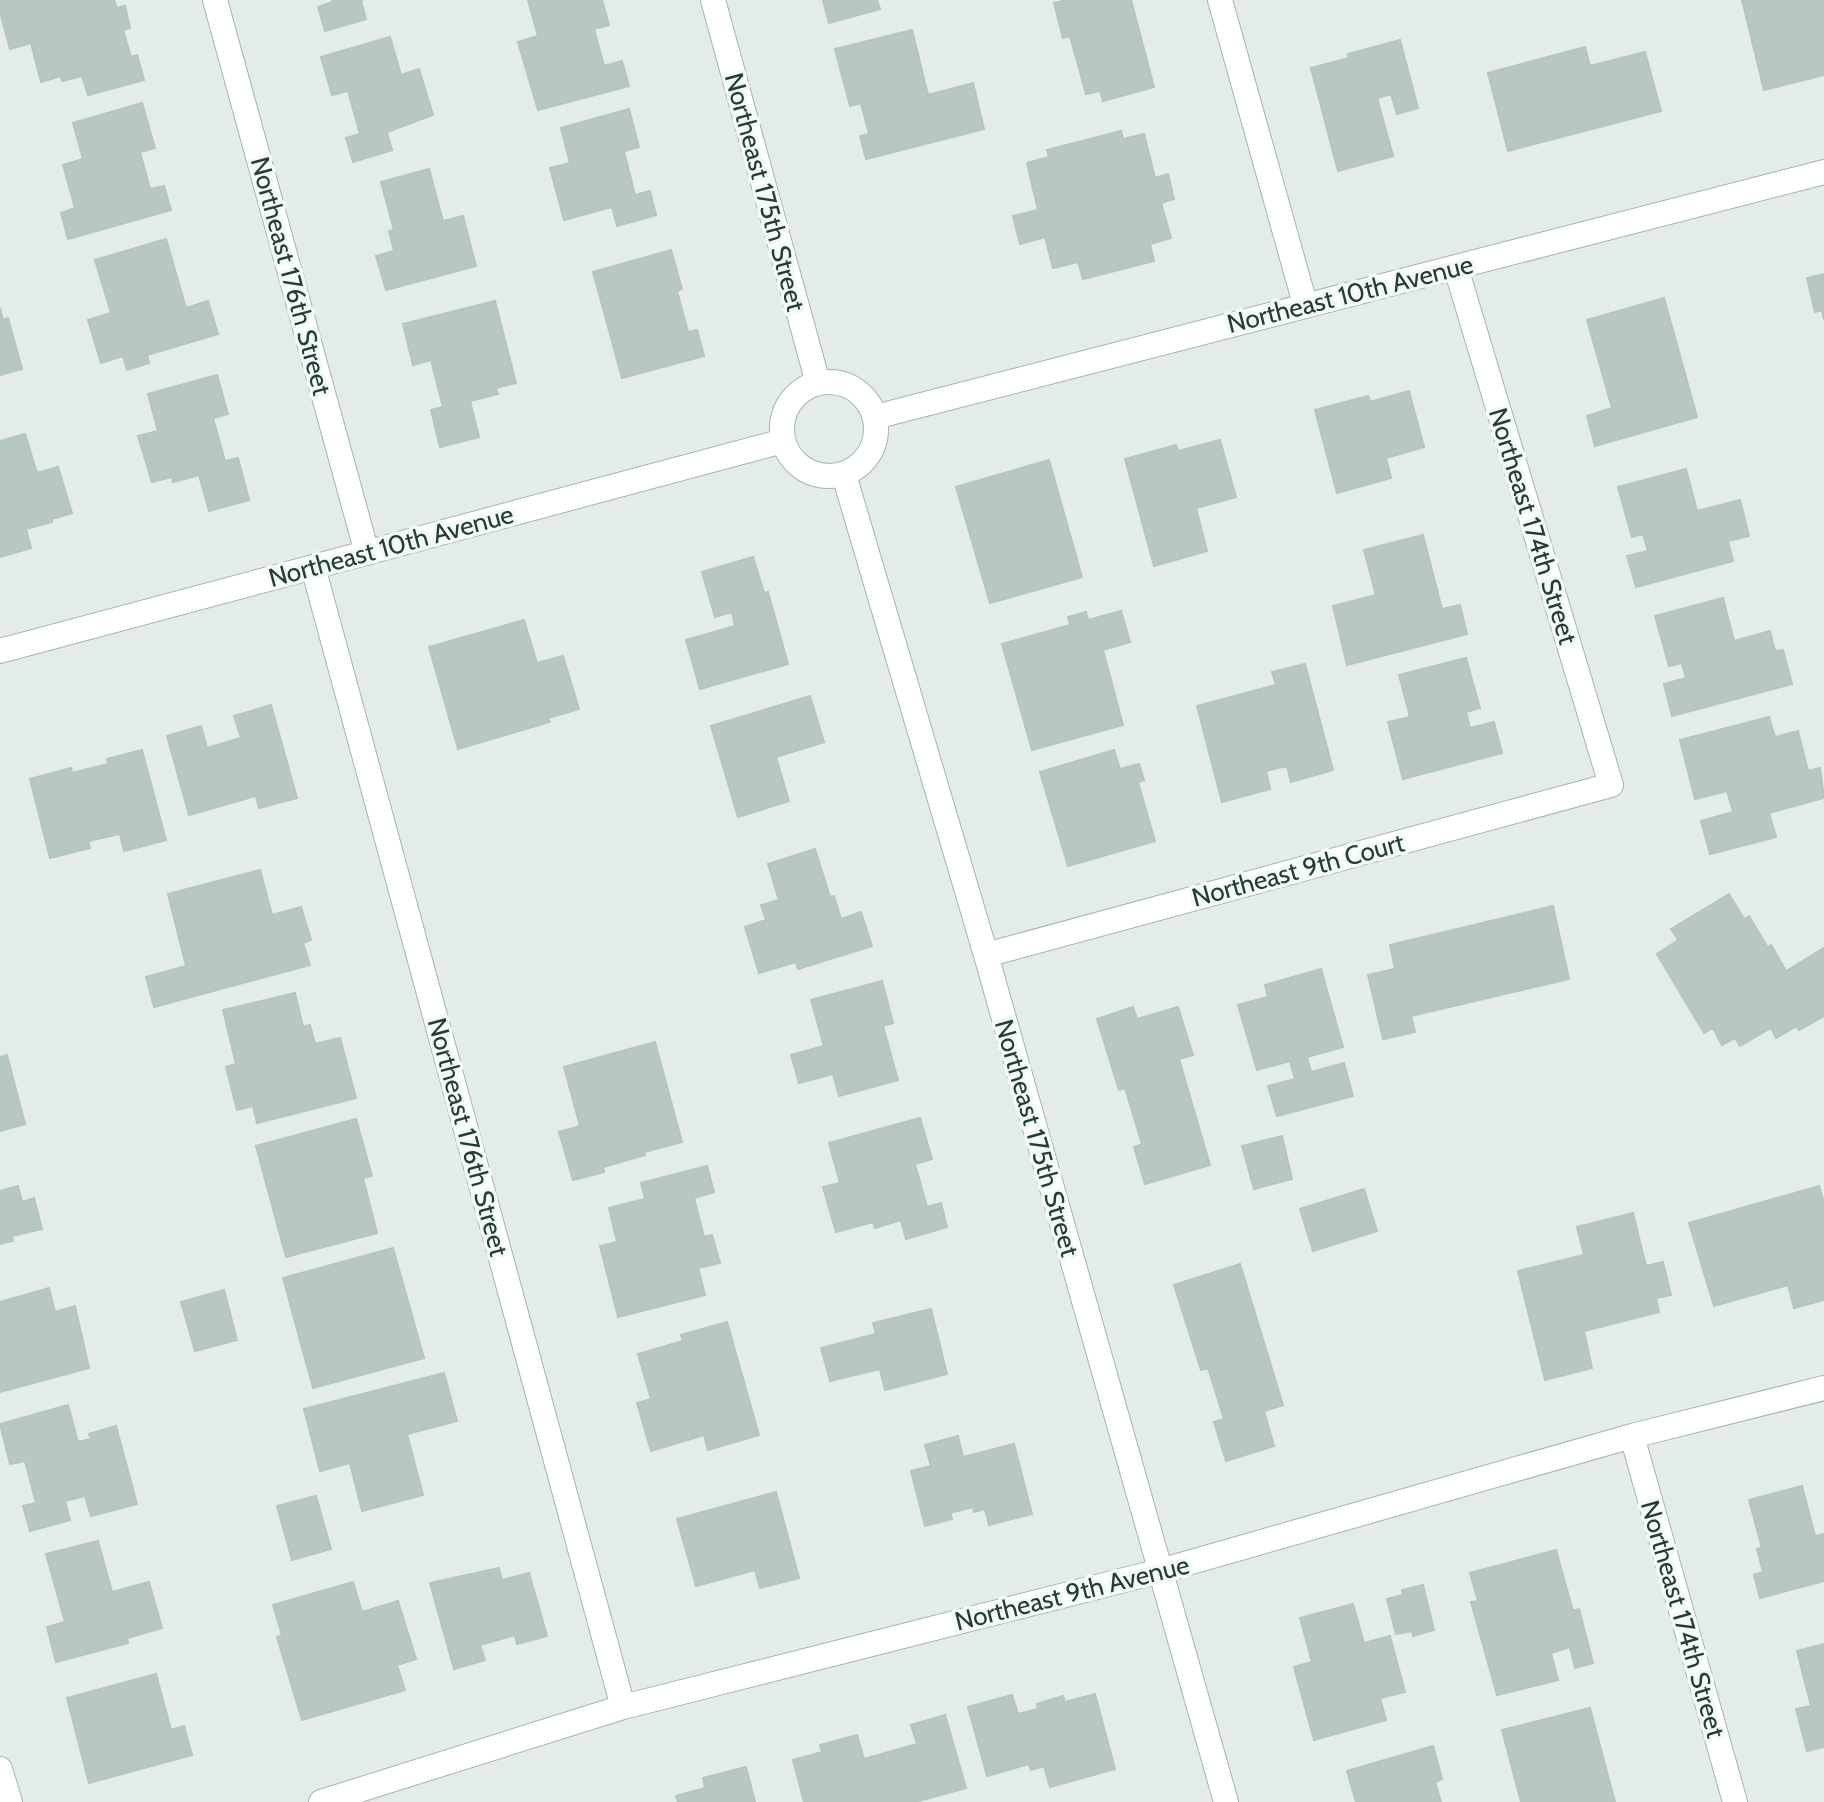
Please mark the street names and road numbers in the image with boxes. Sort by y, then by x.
street label: Northeast 175th Street [718,69,812,315]
street label: Northeast 176th Street [244,153,338,399]
street label: Northeast 10th Avenue [1224,248,1476,340]
street label: Northeast 174th Street [1482,404,1584,648]
street label: Northeast 10th Avenue [265,498,517,594]
street label: Northeast 9th Court [1188,826,1408,914]
street label: Northeast 176th Street [421,1014,515,1260]
street label: Northeast 175th Street [988,1016,1086,1261]
street label: Northeast 174th Street [1634,1497,1732,1742]
street label: Northeast 9th Avenue [951,1548,1193,1638]

